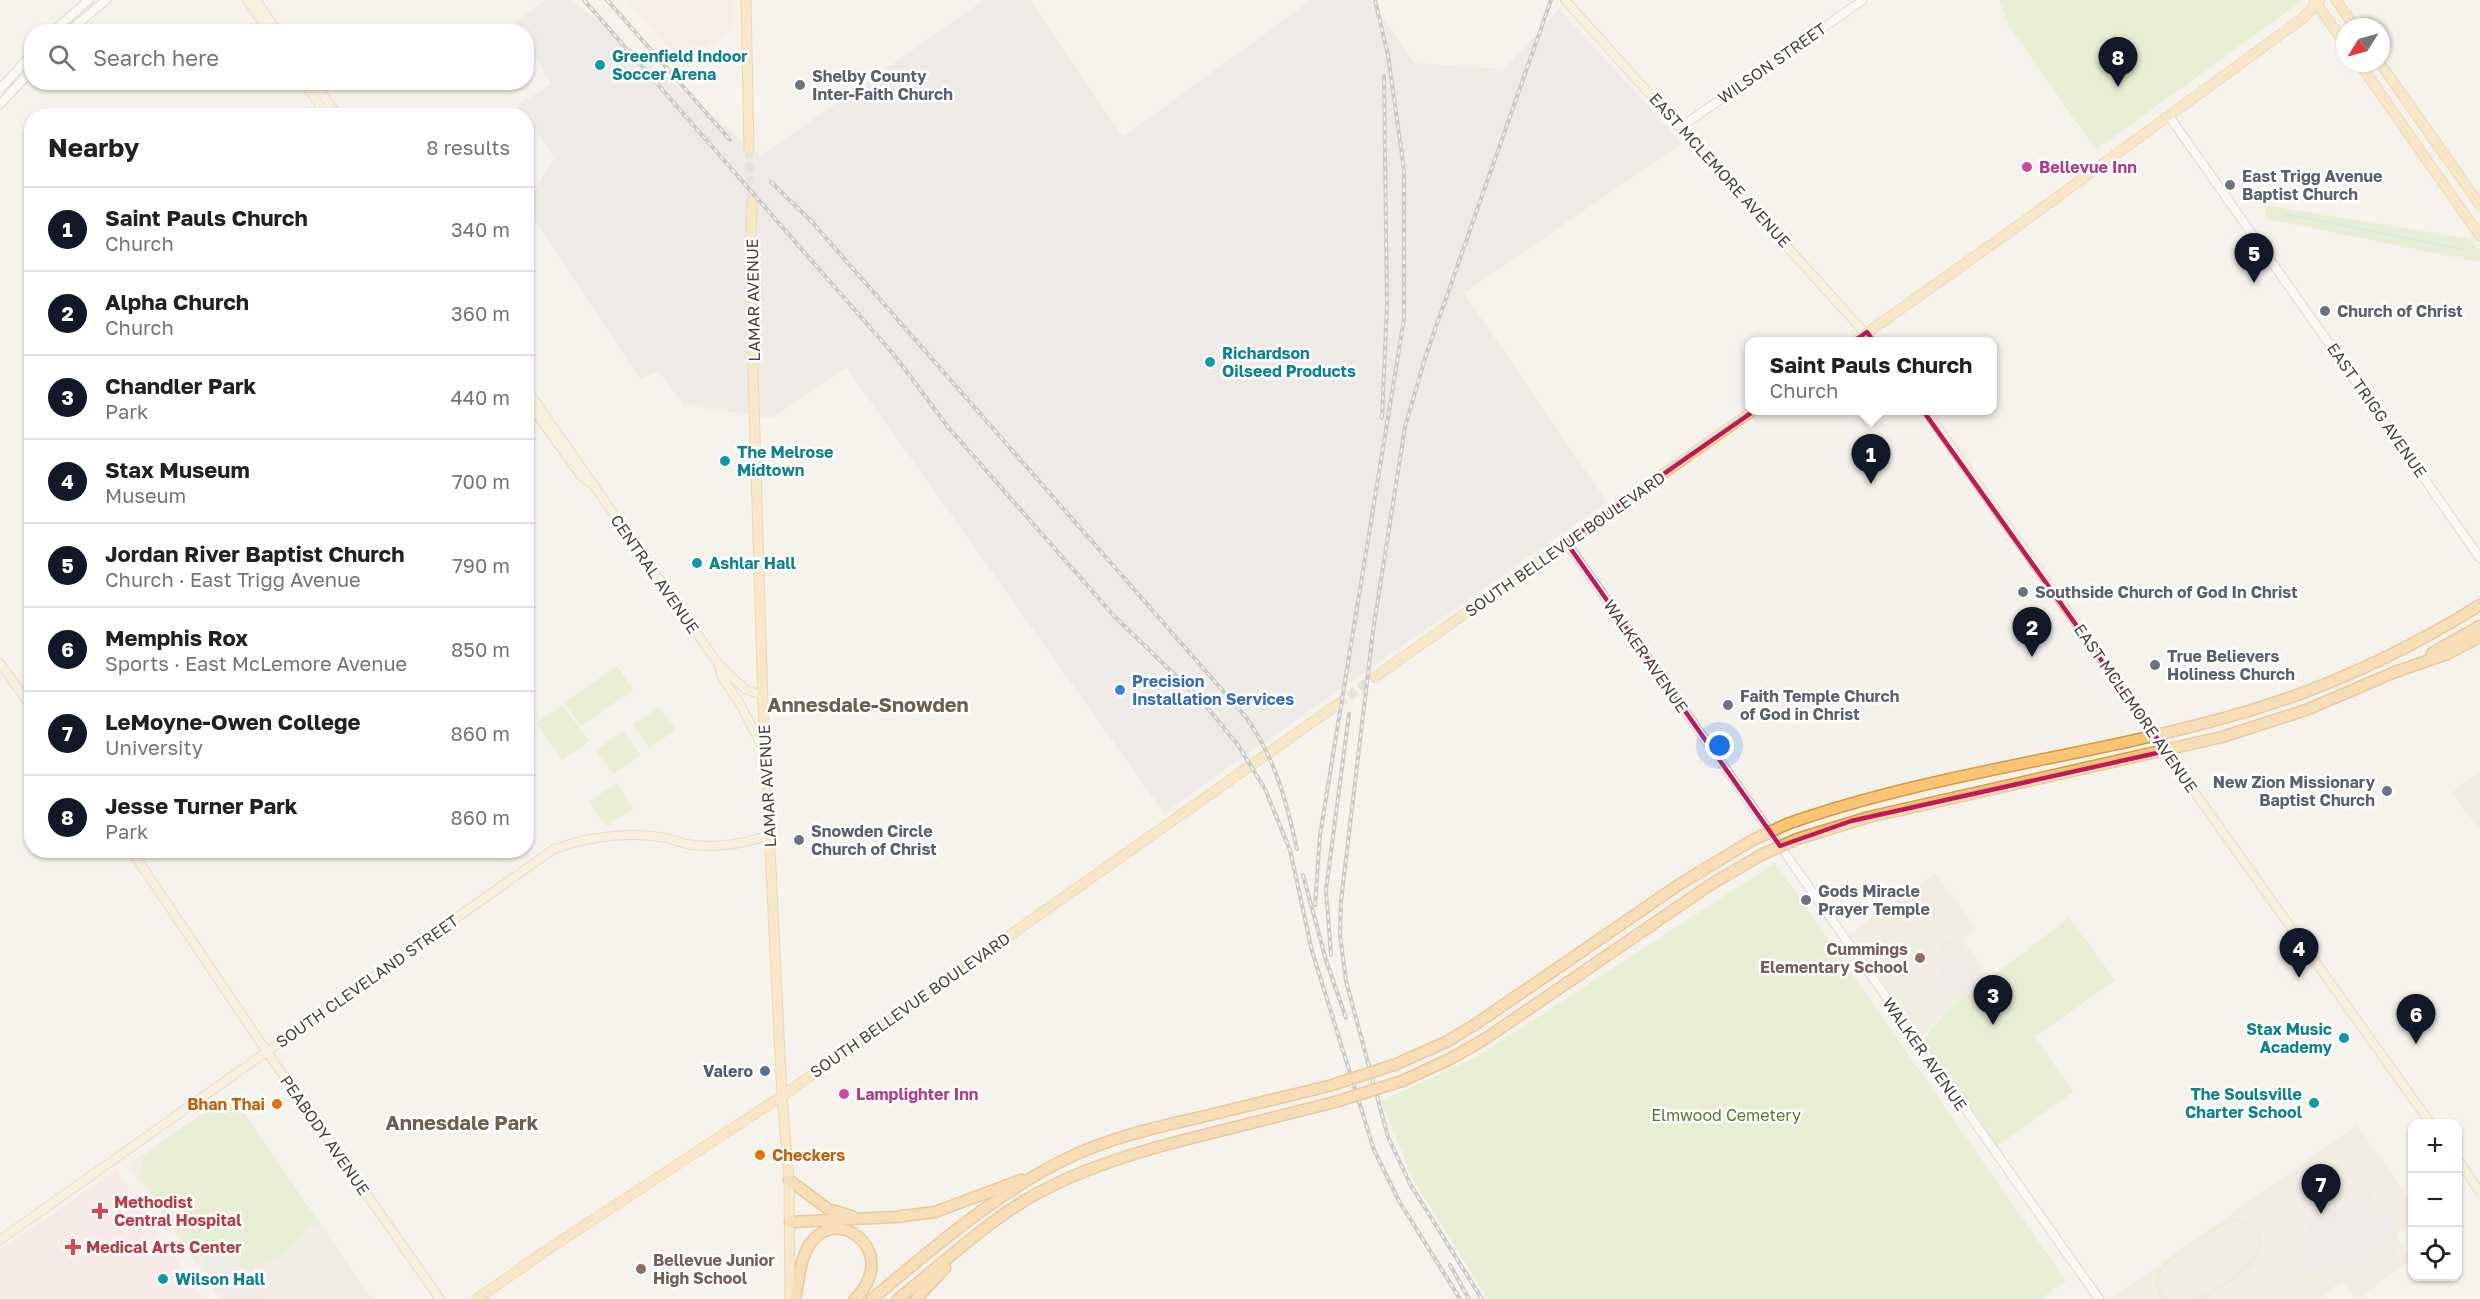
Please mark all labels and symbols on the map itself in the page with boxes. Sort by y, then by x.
street label: WILSON STREET [1714,18,1830,108]
north arrow [2336,18,2390,72]
pin: 8 [2098,38,2138,87]
place label: Greenfield Indoor Soccer Arena [612,46,748,84]
marker: Greenfield Indoor Soccer Arena [593,58,607,72]
place label: Shelby County Inter-Faith Church [812,66,953,104]
marker: Shelby County Inter-Faith Church [793,78,807,92]
street label: EAST MCLEMORE AVENUE [1645,88,1795,252]
place label: Bellevue Inn [2039,157,2137,177]
marker: Bellevue Inn [2020,160,2034,174]
place label: East Trigg Avenue Baptist Church [2242,166,2382,204]
marker: East Trigg Avenue Baptist Church [2223,178,2237,192]
pin: 5 [2234,234,2274,283]
street label: LAMAR AVENUE [742,238,764,362]
place label: Church of Christ [2337,301,2463,321]
marker: Church of Christ [2318,304,2332,318]
street label: EAST TRIGG AVENUE [2323,339,2431,481]
place label: Richardson Oilseed Products [1222,343,1356,381]
marker: Richardson Oilseed Products [1203,355,1217,369]
pin: 1 [1852,434,1890,484]
place label: The Melrose Midtown [737,442,834,480]
marker: The Melrose Midtown [718,454,732,468]
street label: SOUTH BELLEVUE BOULEVARD [1461,467,1669,621]
street label: CENTRAL AVENUE [606,511,704,637]
place label: Ashlar Hall [709,553,797,573]
marker: Ashlar Hall [690,556,704,570]
place label: Southside Church of God In Christ [2035,582,2298,602]
marker: Southside Church of God In Christ [2016,585,2030,599]
street label: WALKER AVENUE [1600,596,1692,716]
pin: 2 [2012,608,2052,657]
street label: EAST MCLEMORE AVENUE [2070,620,2202,796]
place label: True Believers Holiness Church [2167,646,2295,684]
marker: True Believers Holiness Church [2148,658,2162,672]
place label: Precision Installation Services [1132,671,1294,709]
marker: Precision Installation Services [1113,683,1127,697]
place label: Faith Temple Church of God in Christ [1740,686,1900,724]
district label: Annesdale-Snowden [767,692,969,716]
marker: Faith Temple Church of God in Christ [1721,698,1735,712]
street label: LAMAR AVENUE [754,724,780,848]
your location [1705,731,1734,760]
place label: New Zion Missionary Baptist Church [2213,772,2375,810]
marker: New Zion Missionary Baptist Church [2380,784,2394,798]
place label: Snowden Circle Church of Christ [811,821,937,859]
marker: Snowden Circle Church of Christ [792,833,806,847]
place label: Gods Miracle Prayer Temple [1818,881,1930,919]
marker: Gods Miracle Prayer Temple [1799,893,1813,907]
street label: SOUTH CLEVELAND STREET [272,910,462,1052]
street label: SOUTH BELLEVUE BOULEVARD [806,928,1014,1082]
pin: 4 [2280,928,2318,978]
place label: Cummings Elementary School [1760,939,1909,977]
marker: Cummings Elementary School [1913,951,1927,965]
pin: 3 [1974,976,2012,1025]
street label: WALKER AVENUE [1879,994,1971,1114]
pin: 6 [2396,994,2436,1044]
place label: Stax Music Academy [2246,1019,2332,1057]
marker: Stax Music Academy [2337,1031,2351,1045]
place label: Valero [703,1061,753,1081]
marker: Valero [758,1064,772,1078]
street label: PEABODY AVENUE [276,1071,374,1199]
place label: Lamplighter Inn [856,1084,979,1104]
place label: The Soulsville Charter School [2185,1084,2303,1122]
marker: Lamplighter Inn [837,1087,851,1101]
place label: Bhan Thai [187,1094,265,1114]
marker: The Soulsville Charter School [2307,1096,2321,1110]
marker: Bhan Thai [270,1097,284,1111]
park label: Elmwood Cemetery [1651,1105,1801,1125]
district label: Annesdale Park [386,1110,539,1134]
place label: Checkers [772,1145,845,1165]
marker: Checkers [753,1148,767,1162]
pin: 7 [2302,1164,2340,1214]
place label: Methodist Central Hospital [114,1192,242,1230]
marker: Methodist Central Hospital [91,1202,109,1220]
place label: Medical Arts Center [86,1237,242,1257]
marker: Medical Arts Center [64,1238,82,1256]
place label: Bellevue Junior High School [653,1250,775,1288]
marker: Bellevue Junior High School [634,1262,648,1276]
place label: Wilson Hall [175,1269,266,1289]
marker: Wilson Hall [156,1272,170,1286]

